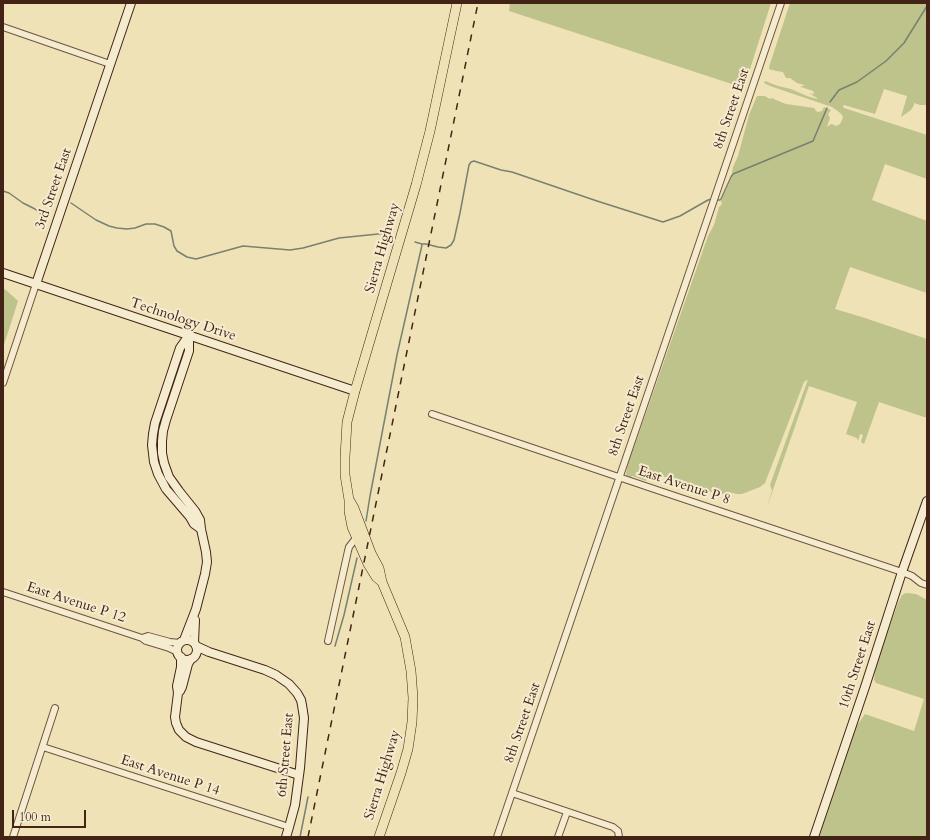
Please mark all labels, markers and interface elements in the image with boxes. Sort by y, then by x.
street label: 8th Street East [710,66,754,152]
street label: 3rd Street East [32,146,76,232]
street label: Sierra Highway [362,201,404,295]
street label: Technology Drive [128,295,238,345]
street label: 8th Street East [605,373,649,459]
street label: East Avenue P 8 [636,463,732,509]
street label: East Avenue P 12 [24,579,128,627]
street label: 10th Street East [836,619,880,711]
street label: 8th Street East [501,680,545,766]
street label: 6th Street East [274,712,298,798]
street label: Sierra Highway [361,728,405,822]
street label: East Avenue P 14 [118,752,222,800]
scale bar [14,802,88,828]
text: 100 m [19,809,51,825]

